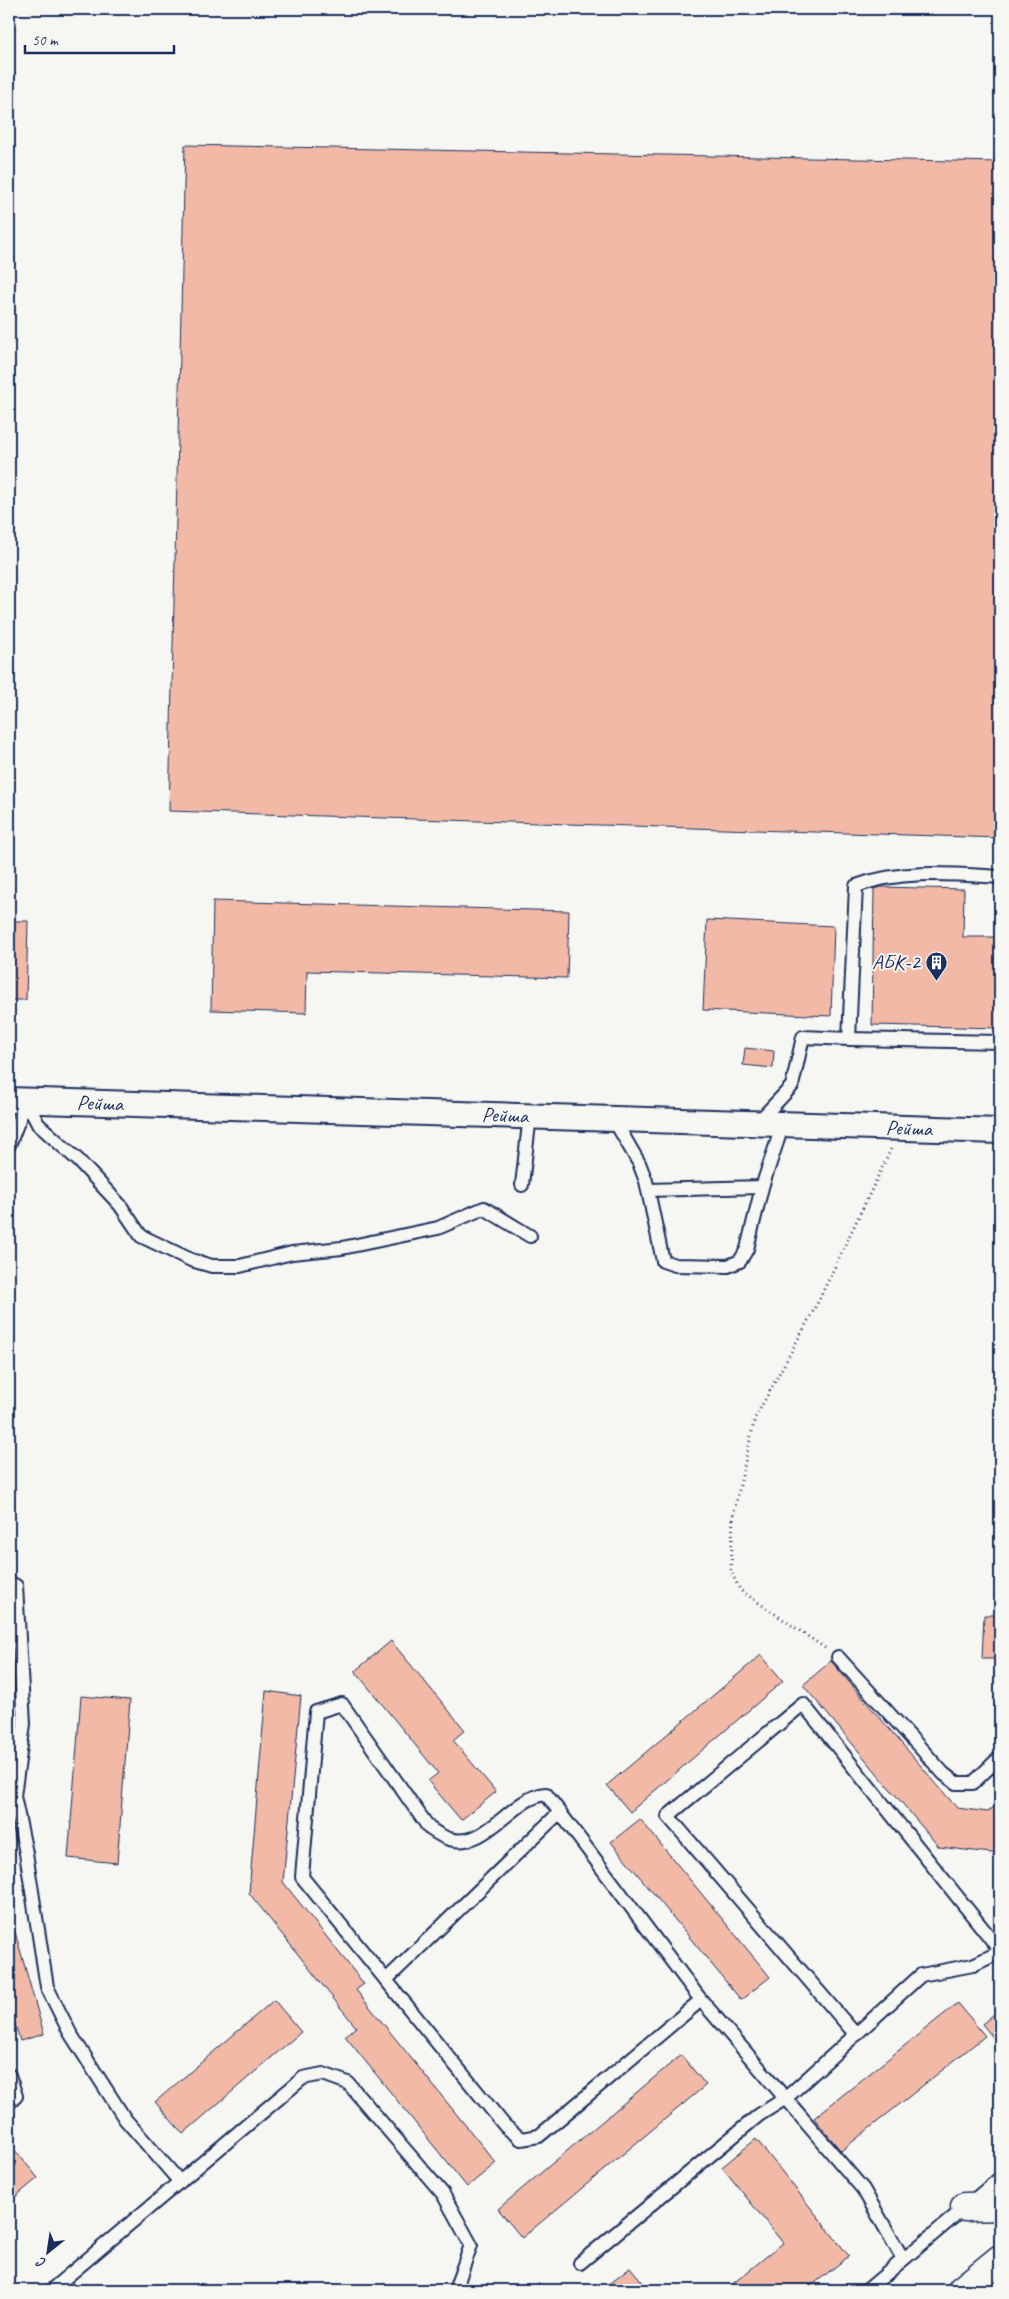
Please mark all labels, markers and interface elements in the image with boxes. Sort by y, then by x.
scale bar [25,22,174,54]
text: 50 m [32,31,59,50]
place label: АБК-2 [872,949,922,975]
building icon: АБК-2 [924,950,948,981]
street label: Рейша [76,1089,125,1117]
street label: Рейша [481,1101,530,1129]
street label: Рейша [885,1114,934,1142]
north arrow [22,2226,72,2276]
text: С [33,2253,49,2272]

